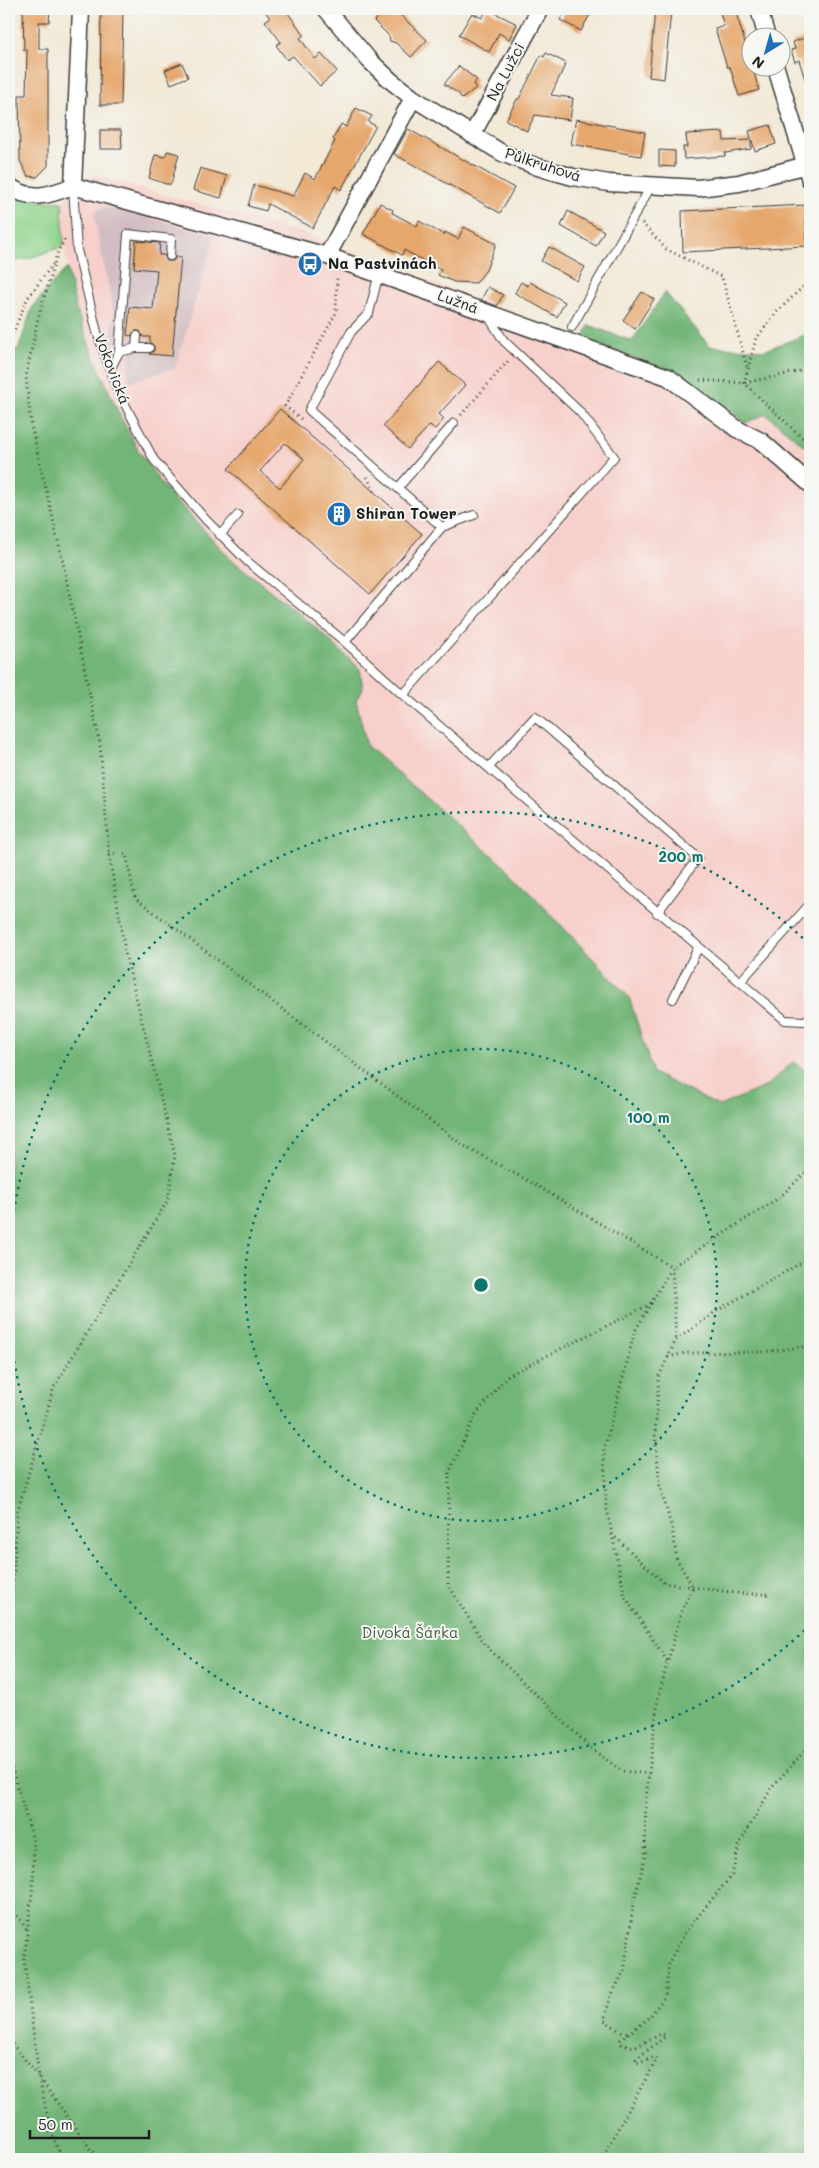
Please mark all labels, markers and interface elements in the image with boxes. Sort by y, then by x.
north arrow [742,28,792,78]
street label: Na Lužci [481,39,529,104]
text: N [748,52,768,74]
street label: Půlkruhová [503,142,584,186]
bus stop icon: Na Pastvinách [297,251,323,277]
place label: Na Pastvinách [328,253,437,273]
street label: Lužná [435,284,482,318]
street label: Vokovická [90,330,136,407]
building icon: Shiran Tower [326,501,352,527]
place label: Shiran Tower [356,503,457,523]
text: 200 m [659,846,704,866]
text: 100 m [626,1107,670,1127]
centre of rings [472,1276,490,1294]
park label: Divoká Šárka [362,1622,458,1642]
scale bar [30,2108,149,2140]
text: 50 m [38,2114,73,2134]

